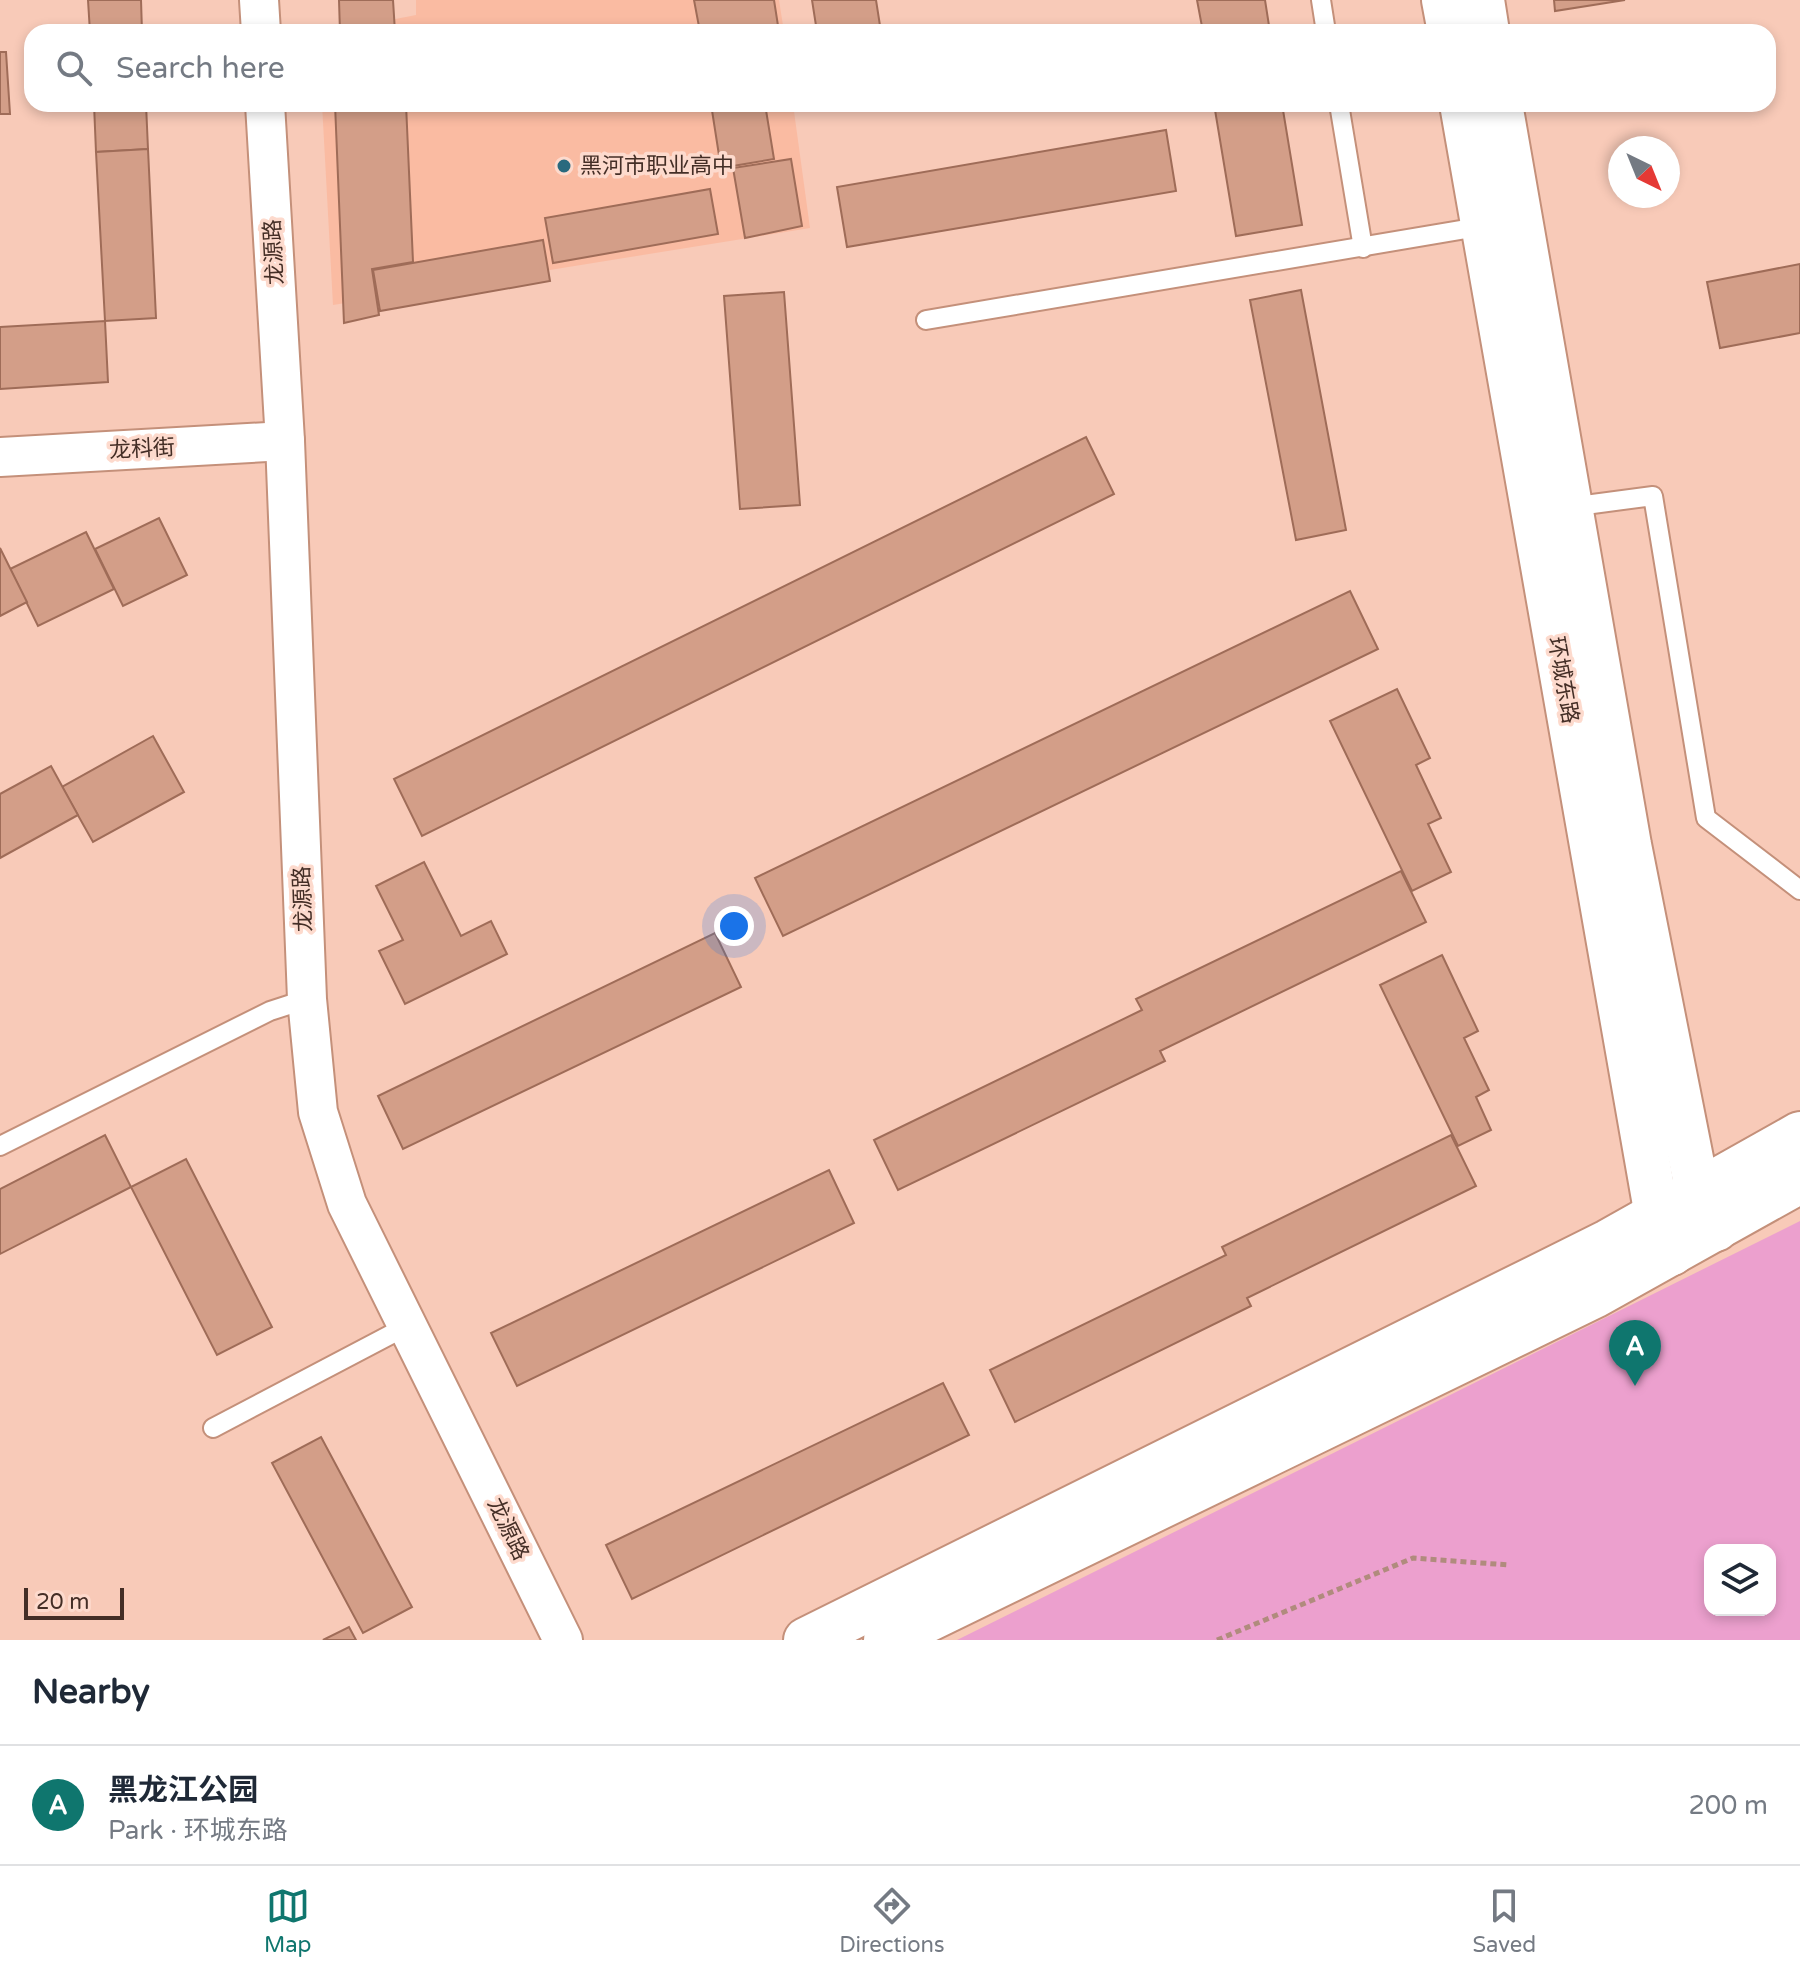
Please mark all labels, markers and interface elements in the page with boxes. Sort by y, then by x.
search box [24,24,1776,112]
icon: search [52,46,96,90]
text: Search here [116,50,285,87]
north arrow [1608,136,1680,208]
place label: 黑河市职业高中 [580,153,734,179]
marker: 黑河市职业高中 [555,157,573,175]
street label: 龙源路 [259,218,289,286]
street label: 龙科街 [108,434,176,464]
street label: 环城东路 [1543,634,1583,726]
street label: 龙源路 [289,866,317,932]
your location [714,906,754,946]
pin: A [1609,1320,1661,1386]
street label: 龙源路 [482,1494,534,1564]
map controls [1704,1544,1776,1616]
button: layers [1704,1544,1776,1616]
scale bar [24,1584,124,1620]
text: 20 m [36,1589,90,1615]
text: Nearby [32,1672,150,1713]
text: 黑龙江公园 [108,1772,258,1809]
text: A [48,1790,68,1821]
text: 200 m [1688,1790,1768,1821]
text: Park · 环城东路 [108,1815,288,1846]
tab: Map [264,1884,311,1958]
tab: Directions [839,1884,945,1958]
tab: Saved [1472,1884,1536,1958]

